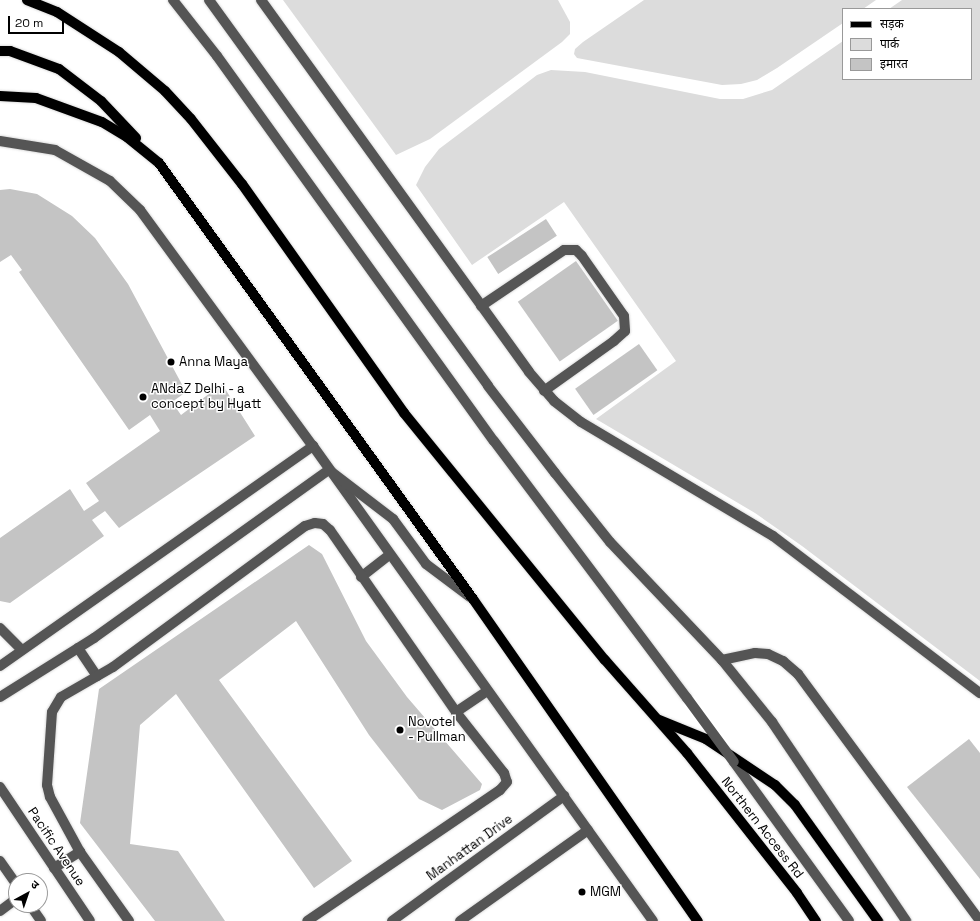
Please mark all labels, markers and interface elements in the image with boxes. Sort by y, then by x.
scale bar [10,8,66,34]
legend [842,8,972,80]
text: 20 m [15,15,43,31]
text: सड़क [880,16,904,32]
text: पार्क [880,36,899,52]
text: इमारत [880,56,908,72]
place label: Anna Maya [179,354,248,370]
marker: Anna Maya [166,357,176,367]
place label: ANdaZ Delhi - a concept by Hyatt [151,382,261,413]
marker: ANdaZ Delhi - a concept by Hyatt [138,392,148,402]
place label: Novotel - Pullman [408,715,466,746]
marker: Novotel - Pullman [395,725,405,735]
street label: Northern Access Rd [718,774,806,882]
street label: Pacific Avenue [24,805,88,889]
street label: Manhattan Drive [424,812,516,884]
north arrow [8,873,48,913]
text: उ [28,877,42,892]
place label: MGM [590,884,621,900]
marker: MGM [577,887,587,897]

